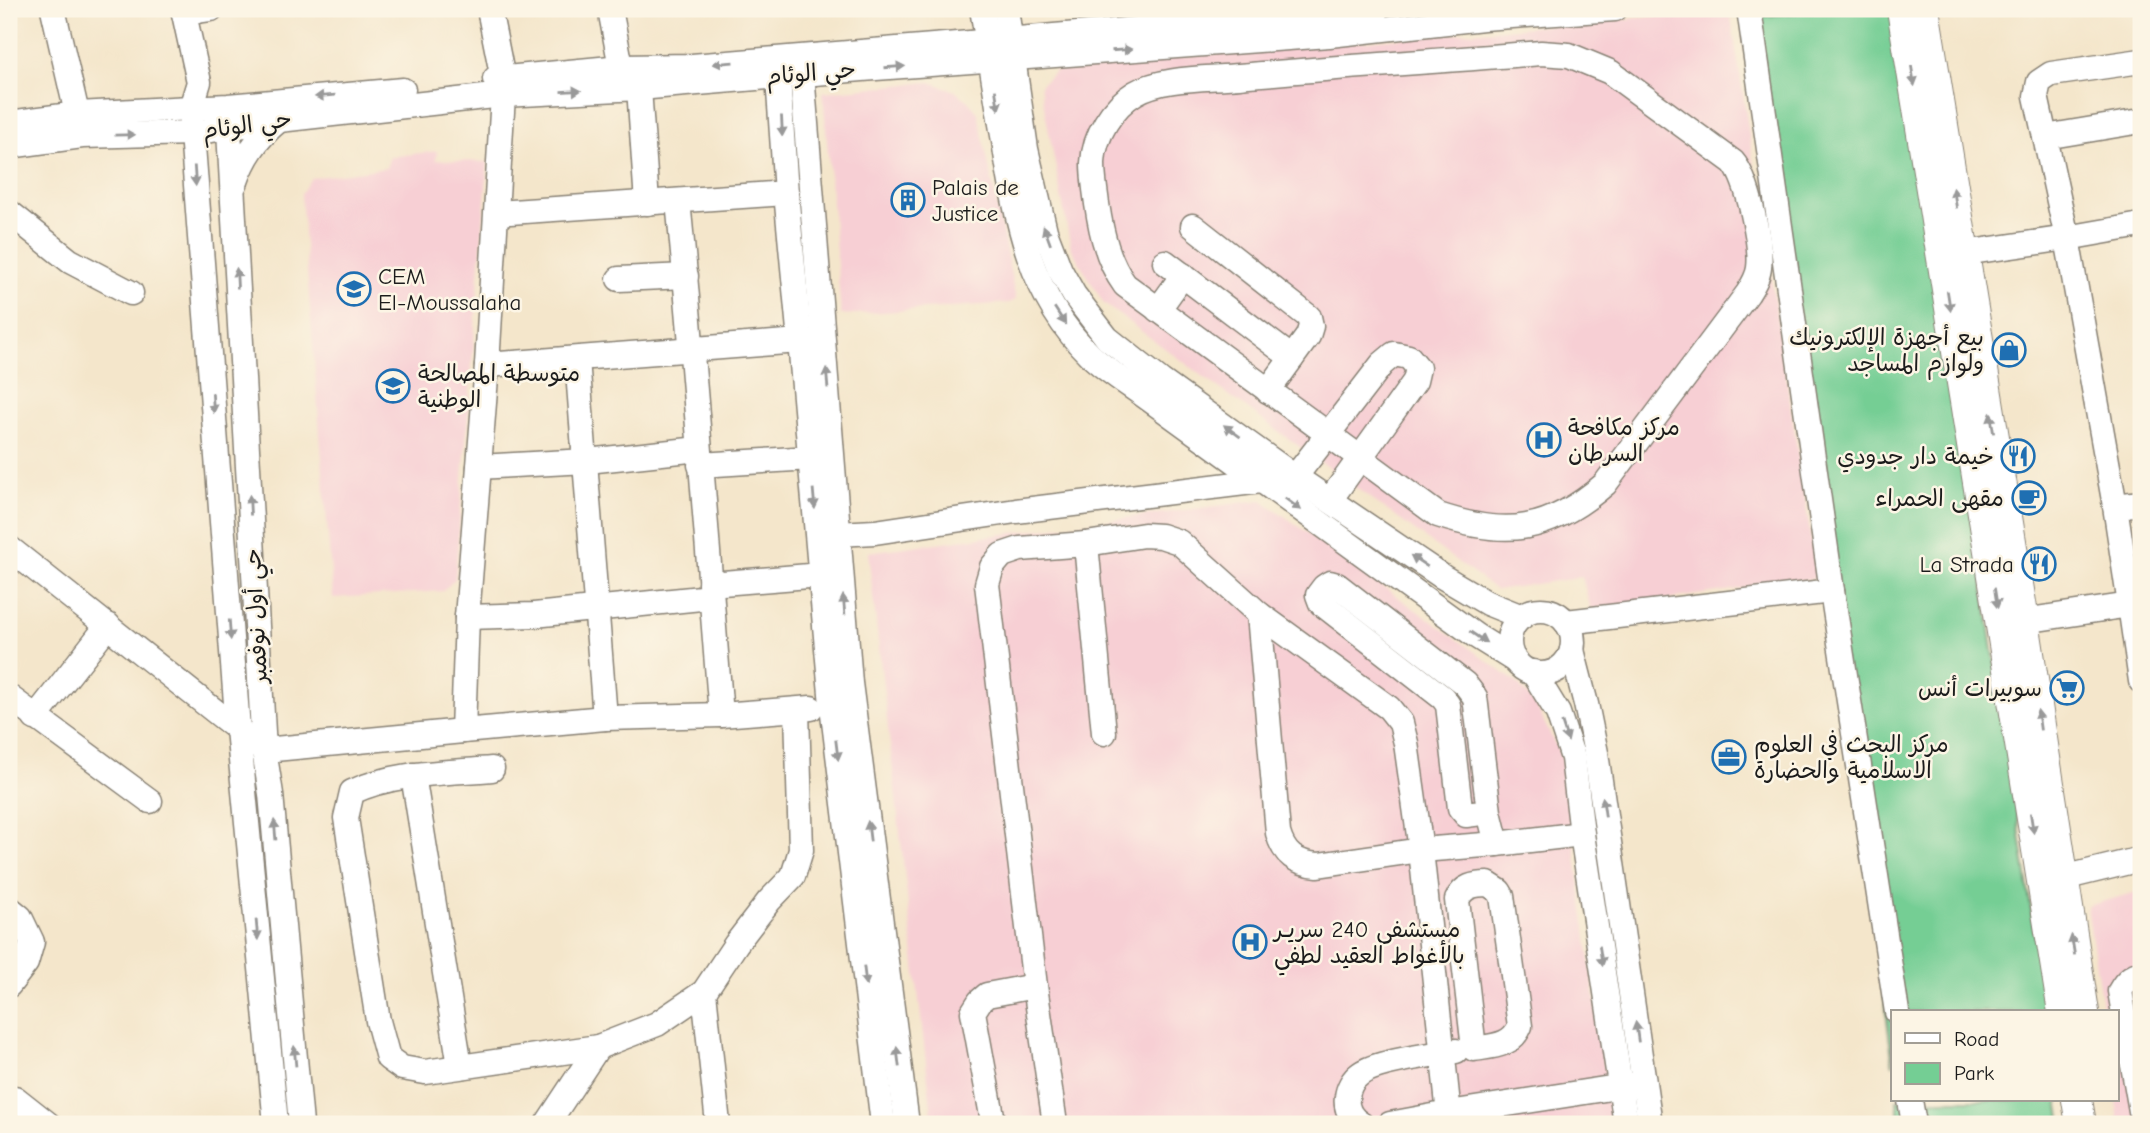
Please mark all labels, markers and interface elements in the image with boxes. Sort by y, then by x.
one-way arrow [1111,44,1133,55]
street label: حي الوئام [765,56,858,97]
one-way arrow [711,58,733,69]
one-way arrow [884,61,906,72]
one-way arrow [1908,65,1919,87]
one-way arrow [560,85,582,96]
one-way arrow [992,89,1003,111]
one-way arrow [314,91,336,102]
street label: حي الوئام [200,105,294,152]
one-way arrow [776,115,787,137]
one-way arrow [115,129,137,140]
one-way arrow [190,165,201,187]
place label: Palais de Justice [932,174,1019,227]
building icon: Palais de Justice [889,181,927,219]
one-way arrow [1949,187,1960,209]
one-way arrow [1041,224,1052,245]
place label: CEM El-Moussalaha [378,263,521,316]
one-way arrow [231,267,242,289]
school or university icon: CEM El-Moussalaha [335,270,373,308]
one-way arrow [1944,290,1955,312]
one-way arrow [1053,307,1066,326]
place label: بيع أجهزة الإلكترونيك ولوازم المساجد [1789,323,1984,380]
shop icon: بيع أجهزة الإلكترونيك ولوازم المساجد [1990,331,2028,369]
place label: متوسطة المصالحة الوطنية [418,360,580,413]
school or university icon: متوسطة المصالحة الوطنية [374,367,412,405]
one-way arrow [821,367,832,389]
one-way arrow [208,392,219,414]
one-way arrow [1986,412,1997,434]
place label: مركز مكافحة السرطان [1568,414,1680,467]
hospital icon: مركز مكافحة السرطان [1525,421,1563,459]
one-way arrow [1223,424,1241,438]
restaurant icon: خيمة دار جدودي [1999,437,2037,475]
place label: خيمة دار جدودي [1837,443,1994,473]
cafe icon: مقهى الحمراء [2010,479,2048,517]
place label: مقهى الحمراء [1875,485,2004,513]
one-way arrow [809,488,820,510]
one-way arrow [244,494,255,516]
one-way arrow [1284,497,1302,511]
restaurant icon: La Strada [2020,545,2058,583]
street label: حي أول نوفمبر [238,547,280,686]
place label: La Strada [1919,551,2014,578]
one-way arrow [1410,554,1428,568]
one-way arrow [1991,587,2002,609]
one-way arrow [838,594,849,616]
one-way arrow [225,619,236,641]
one-way arrow [1469,630,1487,644]
supermarket icon: سوبيرات أنس [2048,669,2086,707]
place label: سوبيرات أنس [1918,674,2042,702]
one-way arrow [2033,709,2044,731]
one-way arrow [1560,722,1570,743]
place label: مركز البحث في العلوم الاسلامية والحضارة [1754,730,1949,784]
office icon: مركز البحث في العلوم الاسلامية والحضارة [1710,738,1748,776]
one-way arrow [831,739,842,761]
one-way arrow [1598,796,1609,818]
one-way arrow [2027,812,2038,834]
one-way arrow [269,818,280,840]
one-way arrow [864,820,875,842]
place label: مستشفى 240 سريـر بالأغواط العقيد لطفي [1272,916,1465,976]
one-way arrow [252,919,263,941]
hospital icon: مستشفى 240 سريـر بالأغواط العقيد لطفي [1231,923,1269,961]
one-way arrow [2067,934,2078,956]
one-way arrow [1596,945,1607,967]
one-way arrow [860,965,871,987]
legend [1891,1010,2118,1102]
one-way arrow [1631,1021,1642,1043]
text: Road [1954,1027,1999,1051]
one-way arrow [289,1045,300,1067]
one-way arrow [892,1045,903,1067]
text: Park [1954,1061,1994,1085]

